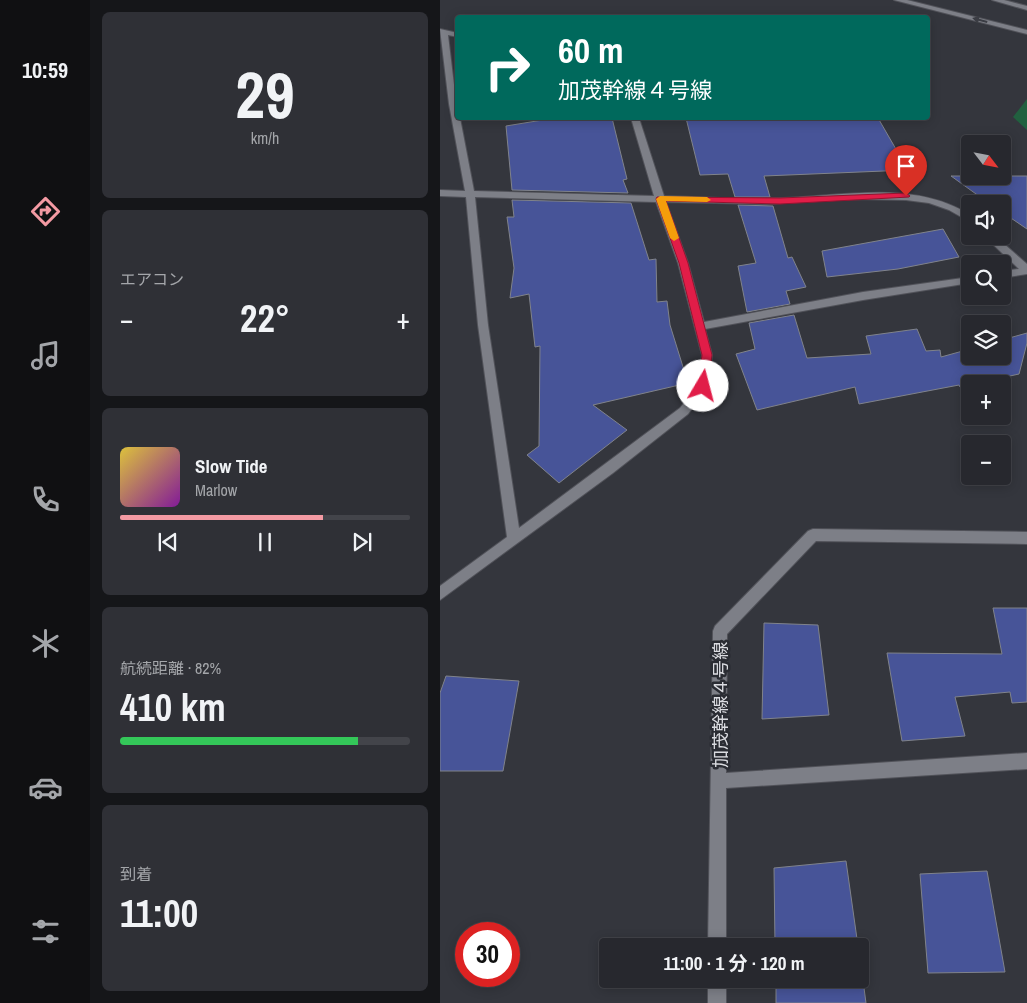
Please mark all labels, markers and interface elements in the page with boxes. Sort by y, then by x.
one-way arrow [972,15,987,23]
text: 60 m [558,27,623,74]
icon: right [475,35,540,100]
text: 29 [235,51,295,138]
text: 10:59 [22,55,68,85]
text: 加茂幹線４号線 [558,75,712,105]
text: km/h [251,127,279,149]
north arrow [961,135,1011,185]
map controls [961,135,1011,485]
pin [885,145,927,196]
icon: arrive [892,152,920,180]
icon: directions [28,194,63,229]
button: sound [961,195,1011,245]
button: search [961,255,1011,305]
text: エアコン [120,268,184,290]
text: 22° [240,293,290,344]
text: − [120,300,133,338]
text: + [397,300,410,338]
button: layers [961,315,1011,365]
icon: music [28,338,63,373]
position arrow [676,359,728,411]
button: + [961,375,1011,425]
button: − [961,435,1011,485]
text: Slow Tide [195,453,267,479]
text: Marlow [195,479,237,501]
icon: phone [28,482,63,517]
icon: previous [154,528,182,556]
icon: pause [251,528,279,556]
icon: next [348,528,376,556]
icon: climate [28,626,63,661]
street label: 加茂幹線４号線 [708,642,733,768]
text: 航続距離 · 82% [120,657,221,679]
text: 410 km [120,682,226,733]
icon: car [28,770,63,805]
text: 到着 [120,863,152,885]
text: 11:00 [120,888,198,939]
icon: filters [28,914,63,949]
speed limit sign: 30 [455,922,520,987]
text: 11:00 · 1 分 · 120 m [663,950,805,976]

